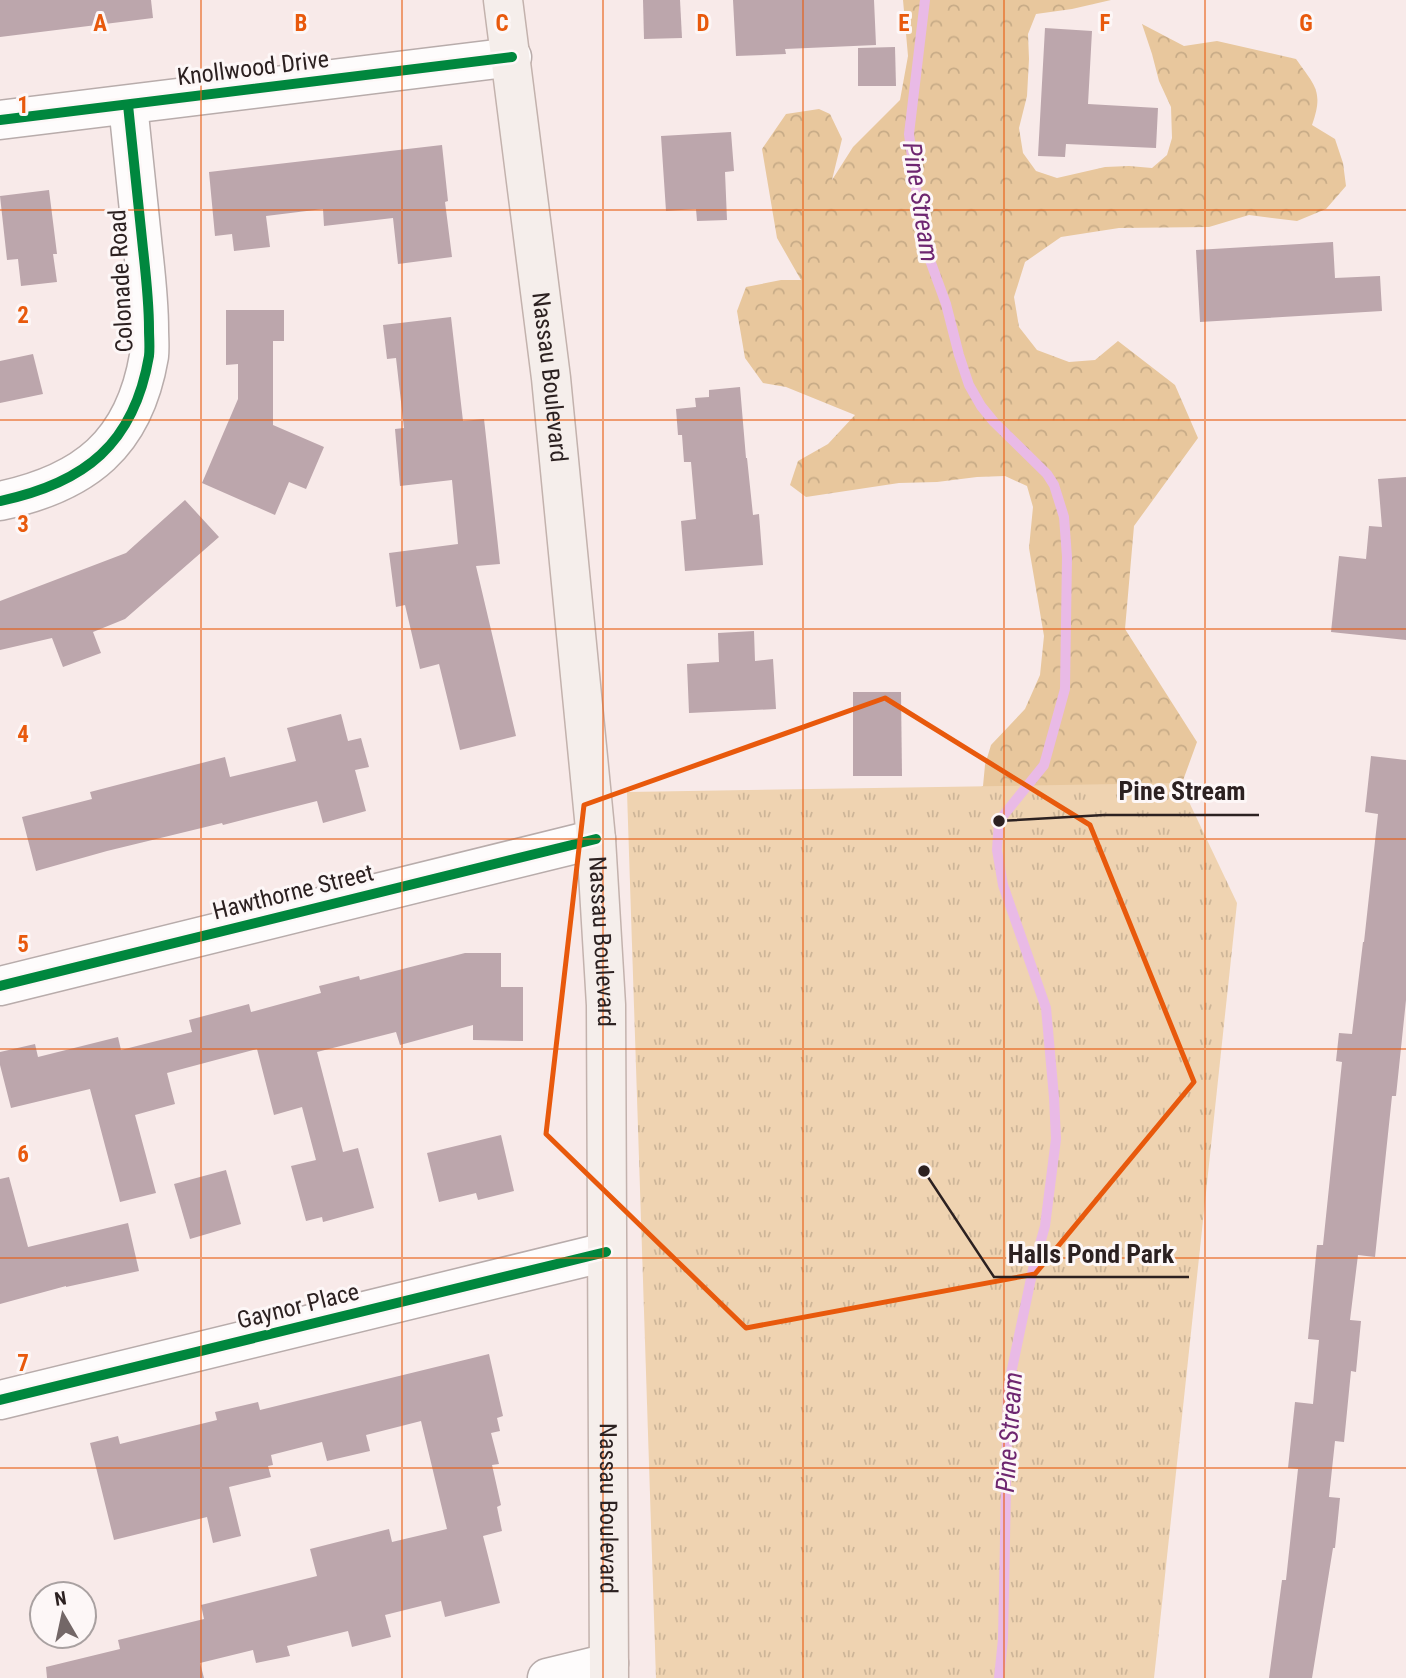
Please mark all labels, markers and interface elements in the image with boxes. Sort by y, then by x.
text: A [93,10,107,37]
text: B [295,10,307,37]
text: C [495,10,509,37]
text: D [697,10,710,37]
text: E [898,10,910,37]
text: F [1100,10,1111,37]
text: G [1299,10,1313,37]
street label: Knollwood Drive [176,45,330,91]
text: 1 [17,92,29,119]
water label: Pine Stream [897,140,945,264]
street label: Colonade Road [103,209,139,353]
street label: Nassau Boulevard [526,290,573,463]
text: 2 [17,302,29,329]
text: 3 [17,511,29,538]
text: 4 [17,721,29,748]
callout: Pine Stream [1104,768,1259,815]
text: Pine Stream [1119,776,1245,806]
street label: Nassau Boulevard [583,855,620,1027]
street label: Hawthorne Street [210,858,376,926]
text: 5 [17,931,29,958]
text: 6 [17,1141,29,1168]
callout: Halls Pond Park [994,1230,1189,1277]
text: Halls Pond Park [1008,1239,1175,1269]
street label: Gaynor Place [234,1277,362,1335]
text: 7 [17,1350,29,1377]
water label: Pine Stream [990,1371,1028,1493]
street label: Nassau Boulevard [594,1423,623,1594]
north arrow [28,1580,98,1650]
text: N [53,1586,68,1611]

